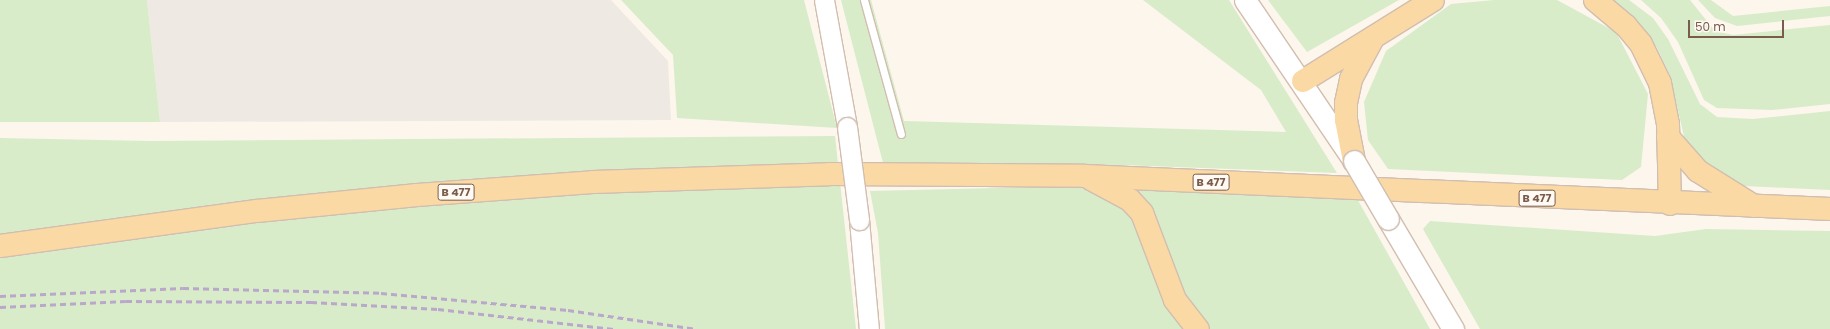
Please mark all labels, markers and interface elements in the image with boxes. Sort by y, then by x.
scale bar [1690,12,1786,38]
text: 50 m [1695,18,1726,35]
road number: B 477 [1192,173,1230,191]
road number: B 477 [437,183,475,201]
road number: B 477 [1518,189,1556,207]

